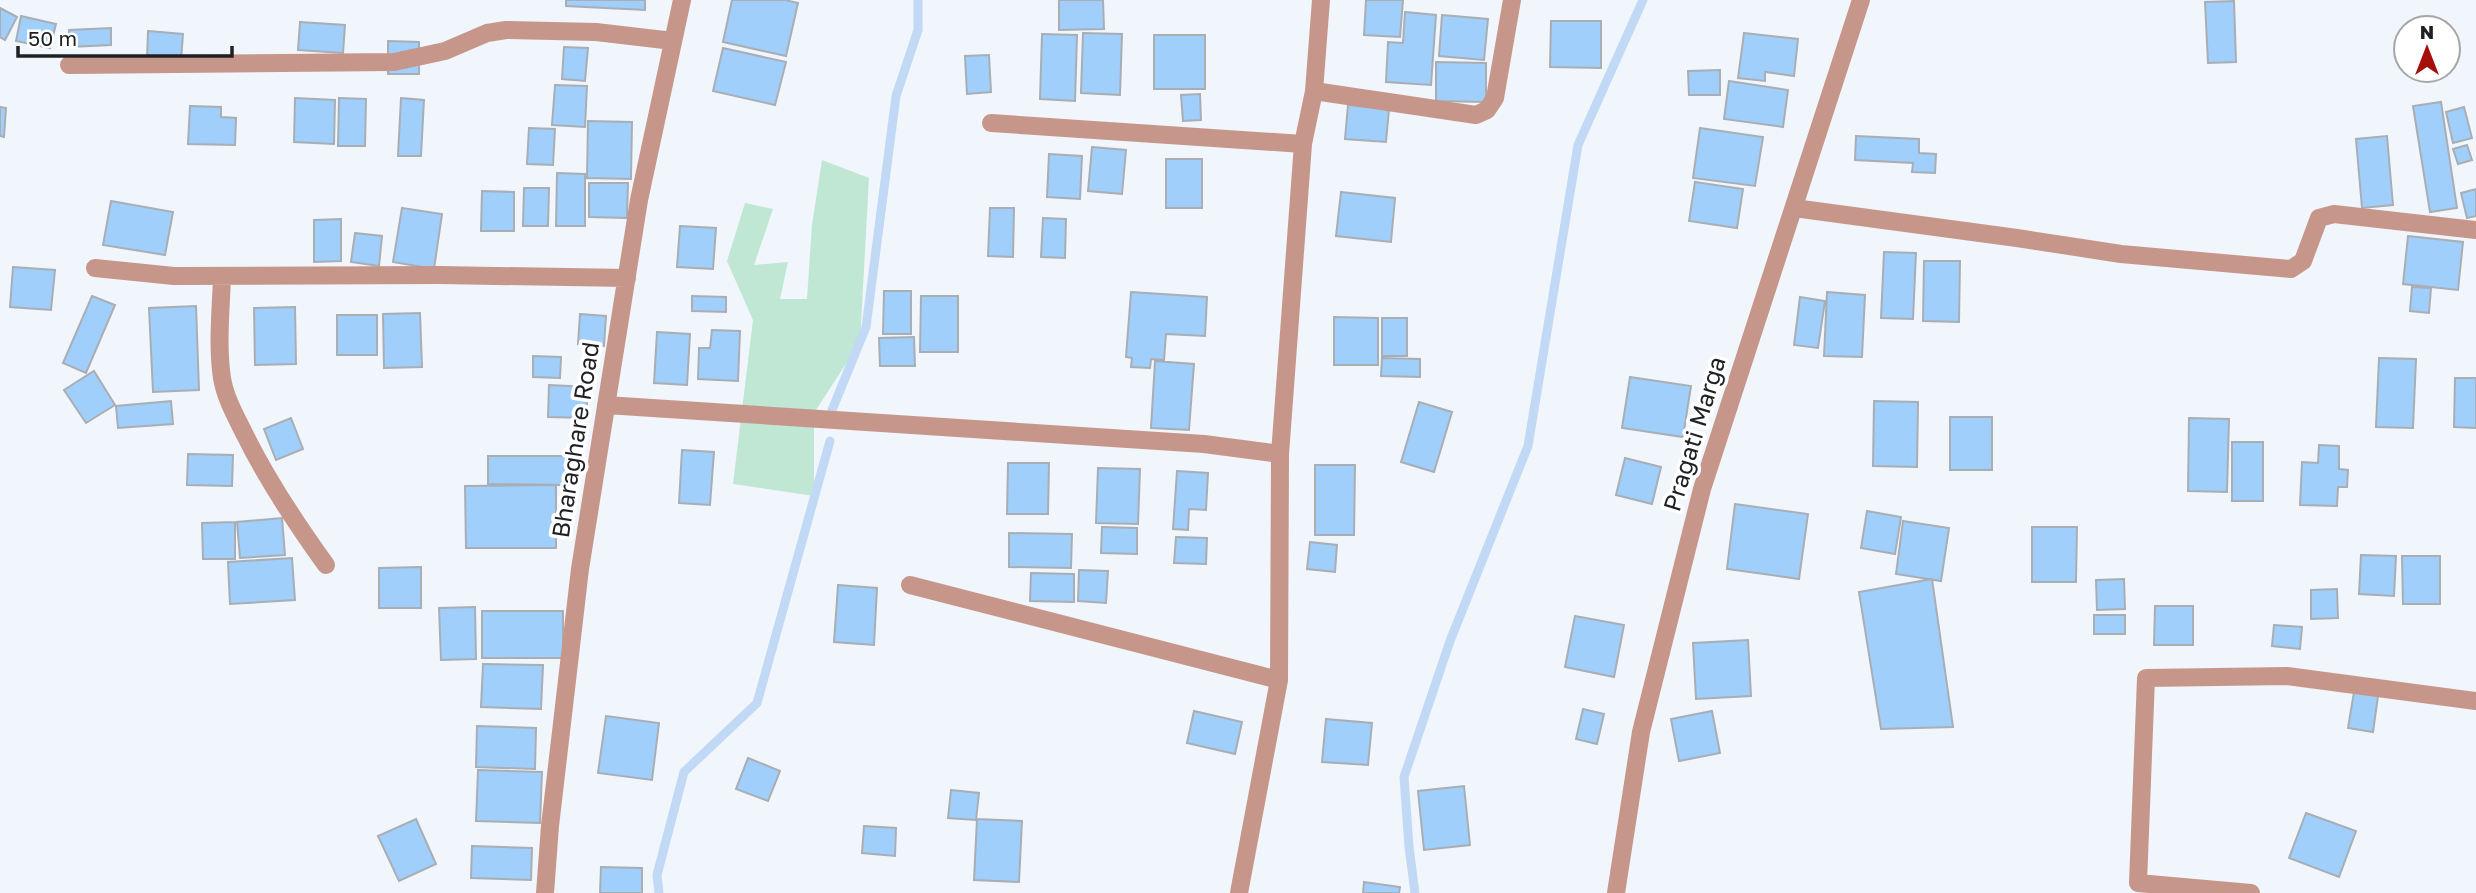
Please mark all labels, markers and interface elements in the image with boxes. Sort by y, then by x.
scale bar [18,14,231,58]
north arrow [2392,14,2462,84]
text: N [2420,20,2434,43]
text: 50 m [28,25,77,51]
street label: Bharaghare Road [545,340,604,540]
street label: Pragati Marga [1656,353,1731,514]

